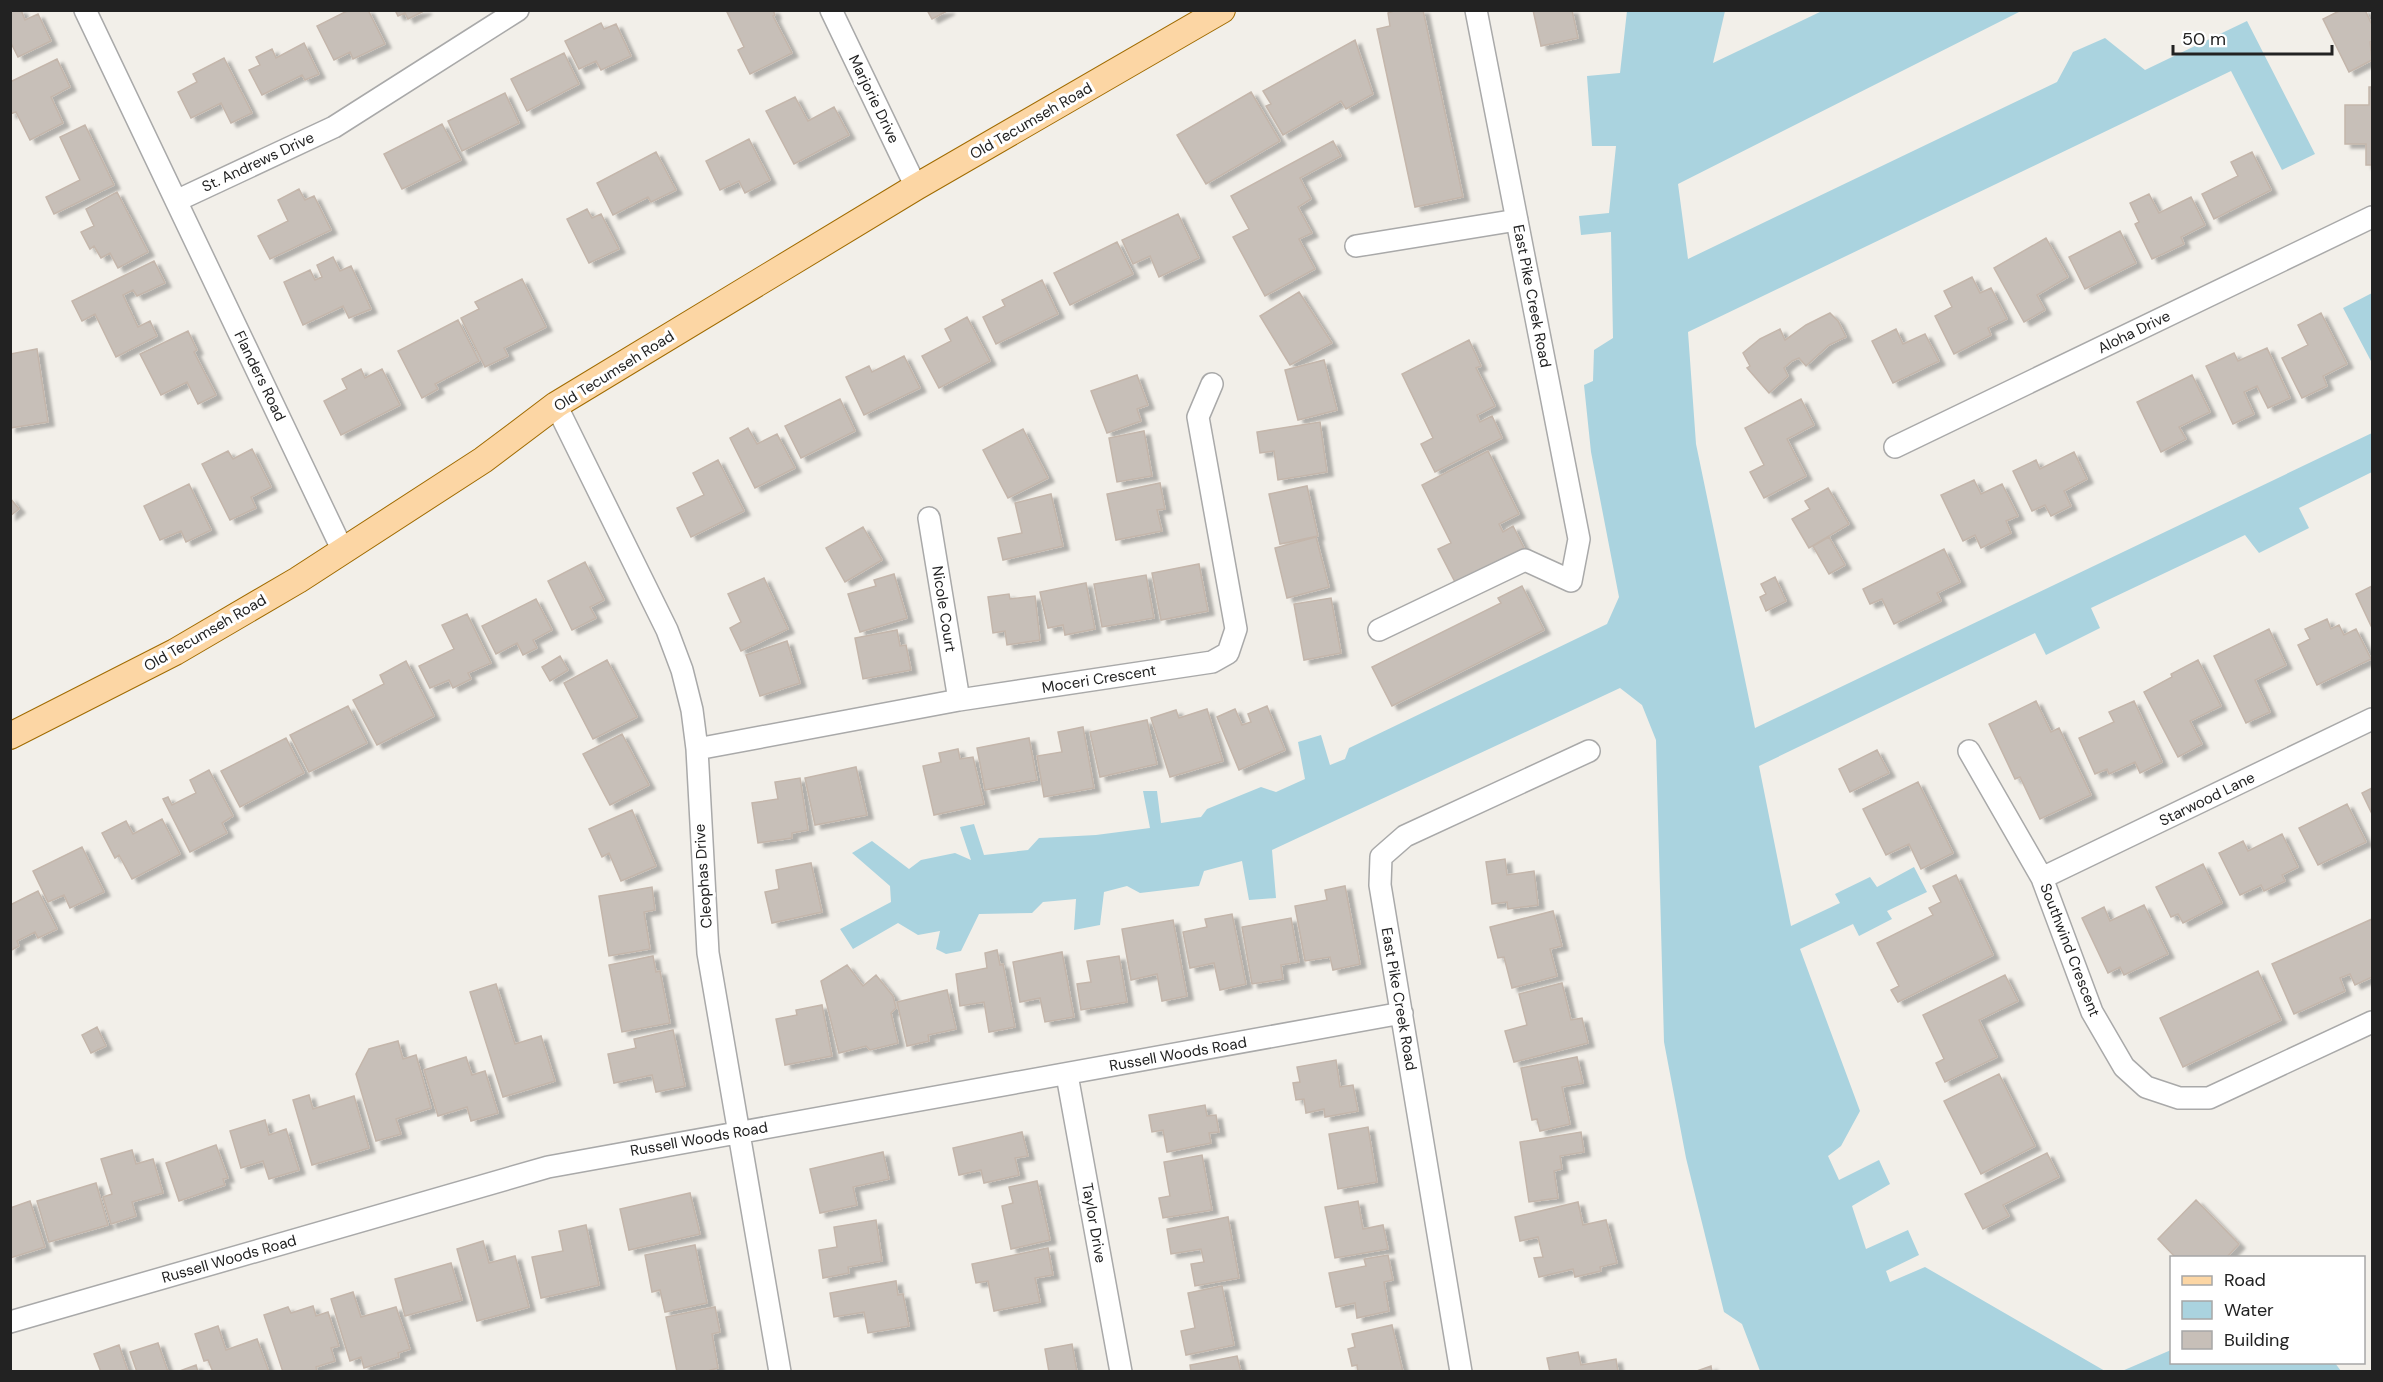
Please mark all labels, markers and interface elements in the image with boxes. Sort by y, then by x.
scale bar [2173,18,2332,56]
text: 50 m [2182,27,2226,51]
street label: Marjorie Drive [844,51,904,147]
street label: Old Tecumseh Road [966,78,1096,164]
street label: St. Andrews Drive [199,127,317,197]
street label: East Pike Creek Road [1508,223,1556,369]
street label: Aloha Drive [2094,306,2174,358]
street label: Old Tecumseh Road [550,326,678,416]
street label: Flanders Road [230,328,290,424]
street label: Nicole Court [927,564,961,654]
street label: Old Tecumseh Road [140,590,270,676]
street label: Moceri Crescent [1040,660,1158,698]
street label: Starwood Lane [2156,767,2258,831]
street label: Cleophas Drive [689,823,717,929]
street label: Southwind Crescent [2035,880,2105,1020]
street label: East Pike Creek Road [1377,926,1421,1072]
street label: Russell Woods Road [1108,1032,1248,1076]
street label: Russell Woods Road [629,1117,769,1161]
street label: Taylor Drive [1077,1181,1111,1265]
street label: Russell Woods Road [159,1230,299,1288]
legend [2170,1256,2365,1364]
text: Road [2224,1268,2266,1292]
text: Water [2224,1298,2274,1322]
text: Building [2224,1328,2289,1352]

